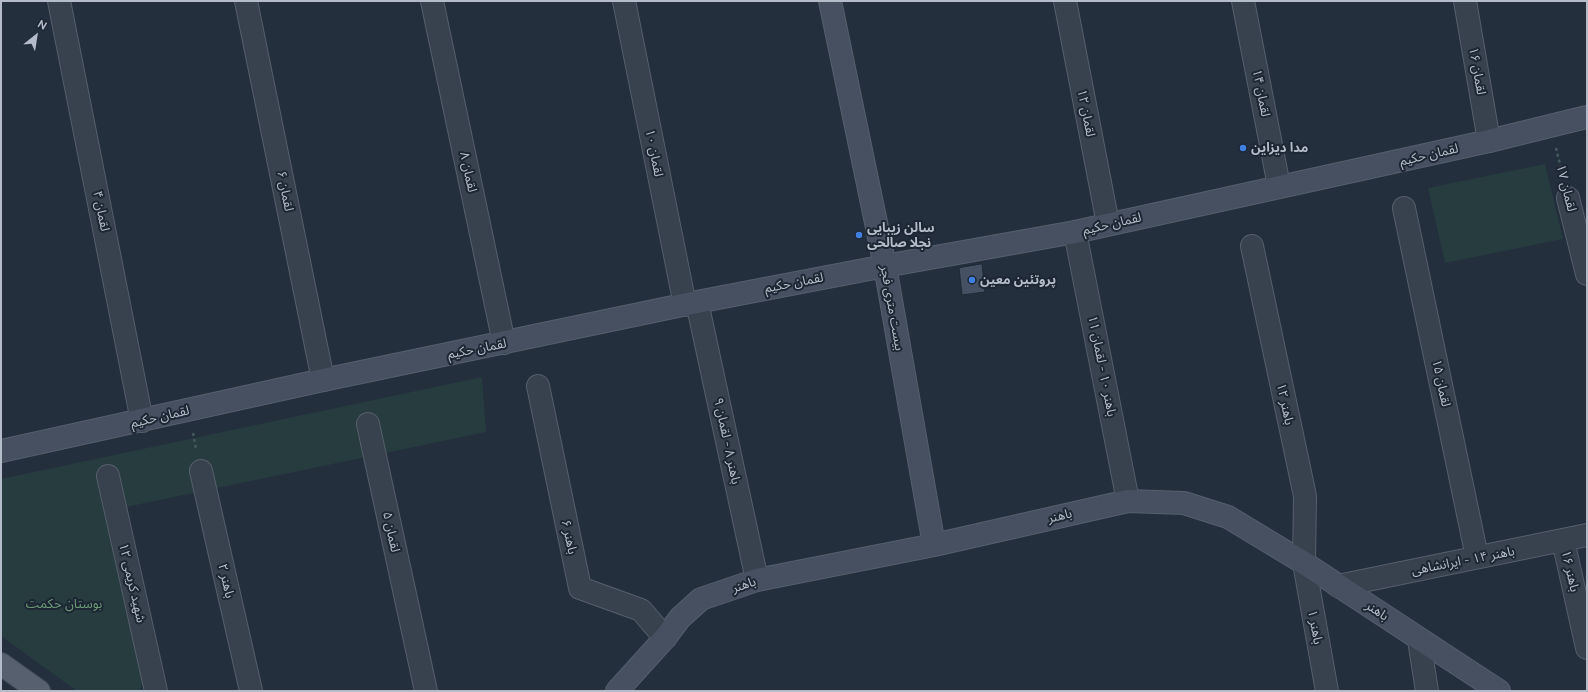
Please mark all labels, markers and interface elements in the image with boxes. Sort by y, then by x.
north arrow [16,16,56,56]
text: N [35,17,49,33]
street label: لقمان ۱۶ [1465,46,1489,96]
street label: لقمان ۱۴ [1249,68,1273,118]
street label: لقمان ۱۲ [1074,88,1098,138]
street label: لقمان ۱۰ [642,128,666,178]
place label: مدا دیزاین [1251,140,1308,156]
street label: لقمان حکیم [1398,141,1460,169]
marker: مدا دیزاین [1238,143,1248,153]
street label: لقمان ۸ [456,150,480,194]
street label: لقمان ۱۷ [1553,163,1579,213]
street label: لقمان ۶ [273,170,297,212]
street label: لقمان ۴ [89,190,113,232]
street label: لقمان حکیم [1081,210,1143,238]
place label: سالن زیبایی نجلا صالحی [867,220,935,251]
marker: سالن زیبایی نجلا صالحی [854,230,864,240]
street label: بیست متری فجر [877,264,907,352]
street label: لقمان حکیم [763,270,825,296]
place label: پروتئین معین [980,272,1056,288]
marker: پروتئین معین [967,275,977,285]
street label: باهنر ۱۰ - لقمان ۱۱ [1085,314,1119,418]
street label: لقمان حکیم [446,336,508,362]
street label: لقمان ۱۵ [1428,358,1454,408]
street label: باهنر ۱۲ [1273,382,1297,426]
street label: باهنر ۸ - لقمان ۹ [710,396,744,486]
street label: لقمان حکیم [129,403,191,431]
street label: باهنر [1046,506,1074,526]
street label: لقمان ۵ [379,510,403,554]
street label: باهنر ۶ [558,518,580,556]
street label: شهید کریمی ۱۲ [115,542,149,624]
street label: باهنر ۱۴ - ایرانشاهی [1410,543,1516,579]
street label: باهنر ۱۶ [1558,549,1582,593]
street label: باهنر ۲ [214,562,238,600]
street label: باهنر [730,574,758,596]
park label: بوستان حکمت [26,596,102,612]
street label: باهنر [1363,598,1391,624]
street label: باهنر ۱ [1304,608,1326,646]

